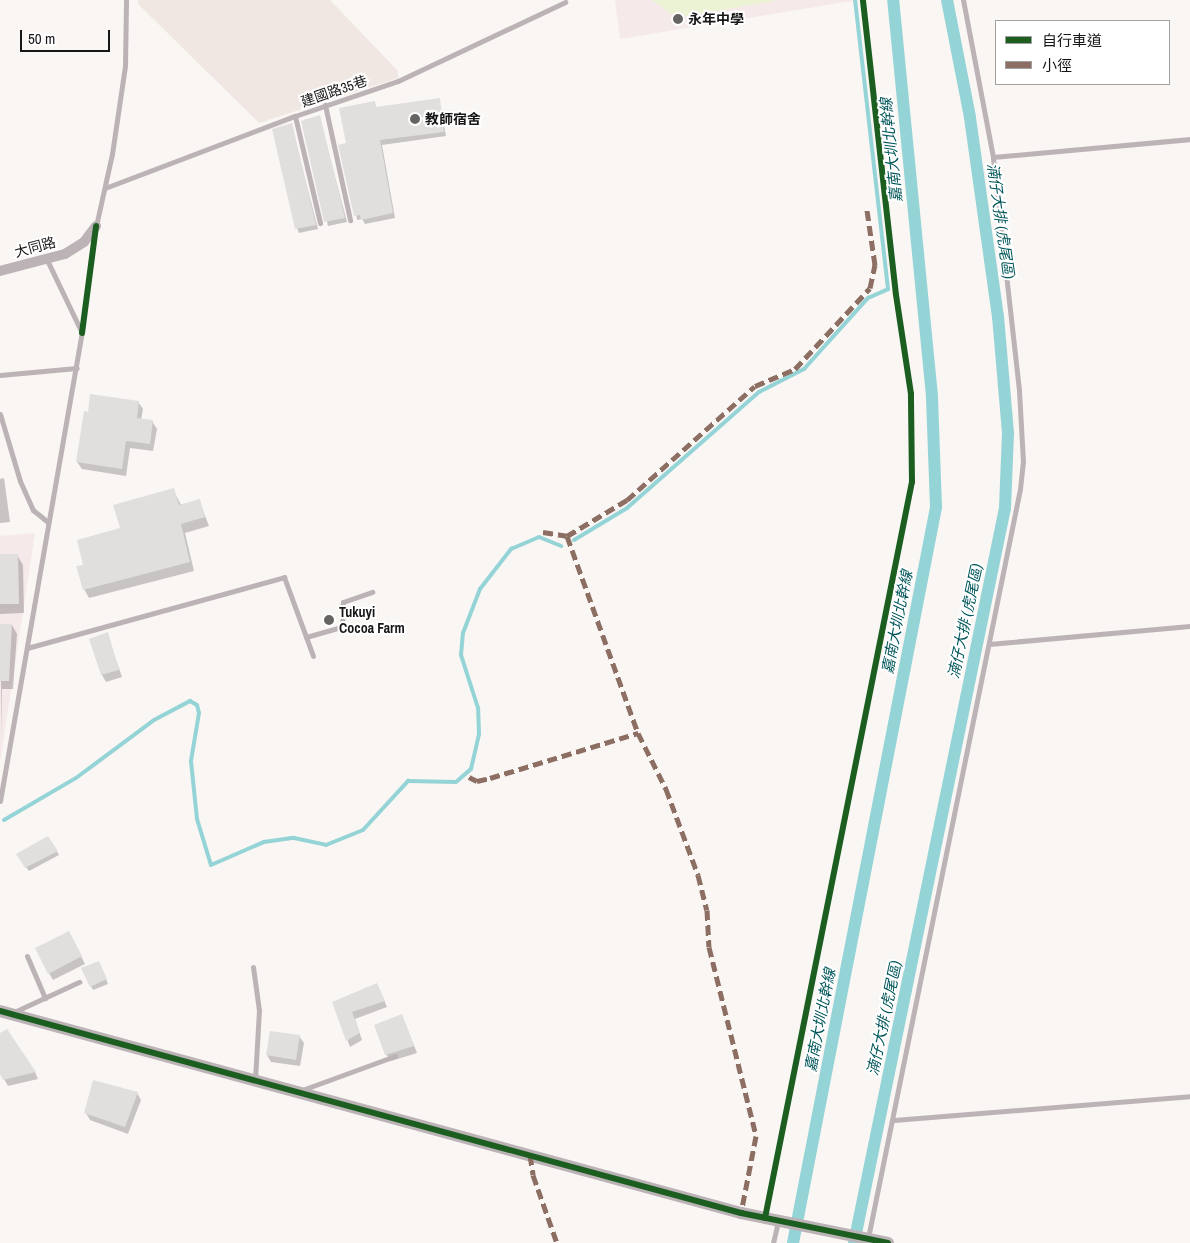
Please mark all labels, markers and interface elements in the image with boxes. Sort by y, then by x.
place label: 永年中學 [688,11,744,27]
marker: 永年中學 [672,13,684,25]
scale bar [22,20,112,52]
legend [995,20,1170,85]
text: 50 m [28,28,55,49]
text: 自行車道 [1042,30,1102,51]
text: 小徑 [1042,55,1072,76]
street label: 建國路35巷 [299,72,369,110]
water label: 嘉南大圳北幹線 [877,97,905,203]
place label: 教師宿舍 [425,111,481,127]
marker: 教師宿舍 [409,113,421,125]
water label: 湳仔大排 (虎尾區) [984,162,1018,280]
street label: 大同路 [13,233,57,261]
water label: 湳仔大排 (虎尾區) [944,562,986,680]
water label: 嘉南大圳北幹線 [878,569,916,675]
place label: Tukuyi Cocoa Farm [339,604,405,636]
marker: Tukuyi Cocoa Farm [323,614,335,626]
water label: 湳仔大排 (虎尾區) [863,959,905,1077]
water label: 嘉南大圳北幹線 [801,967,839,1073]

